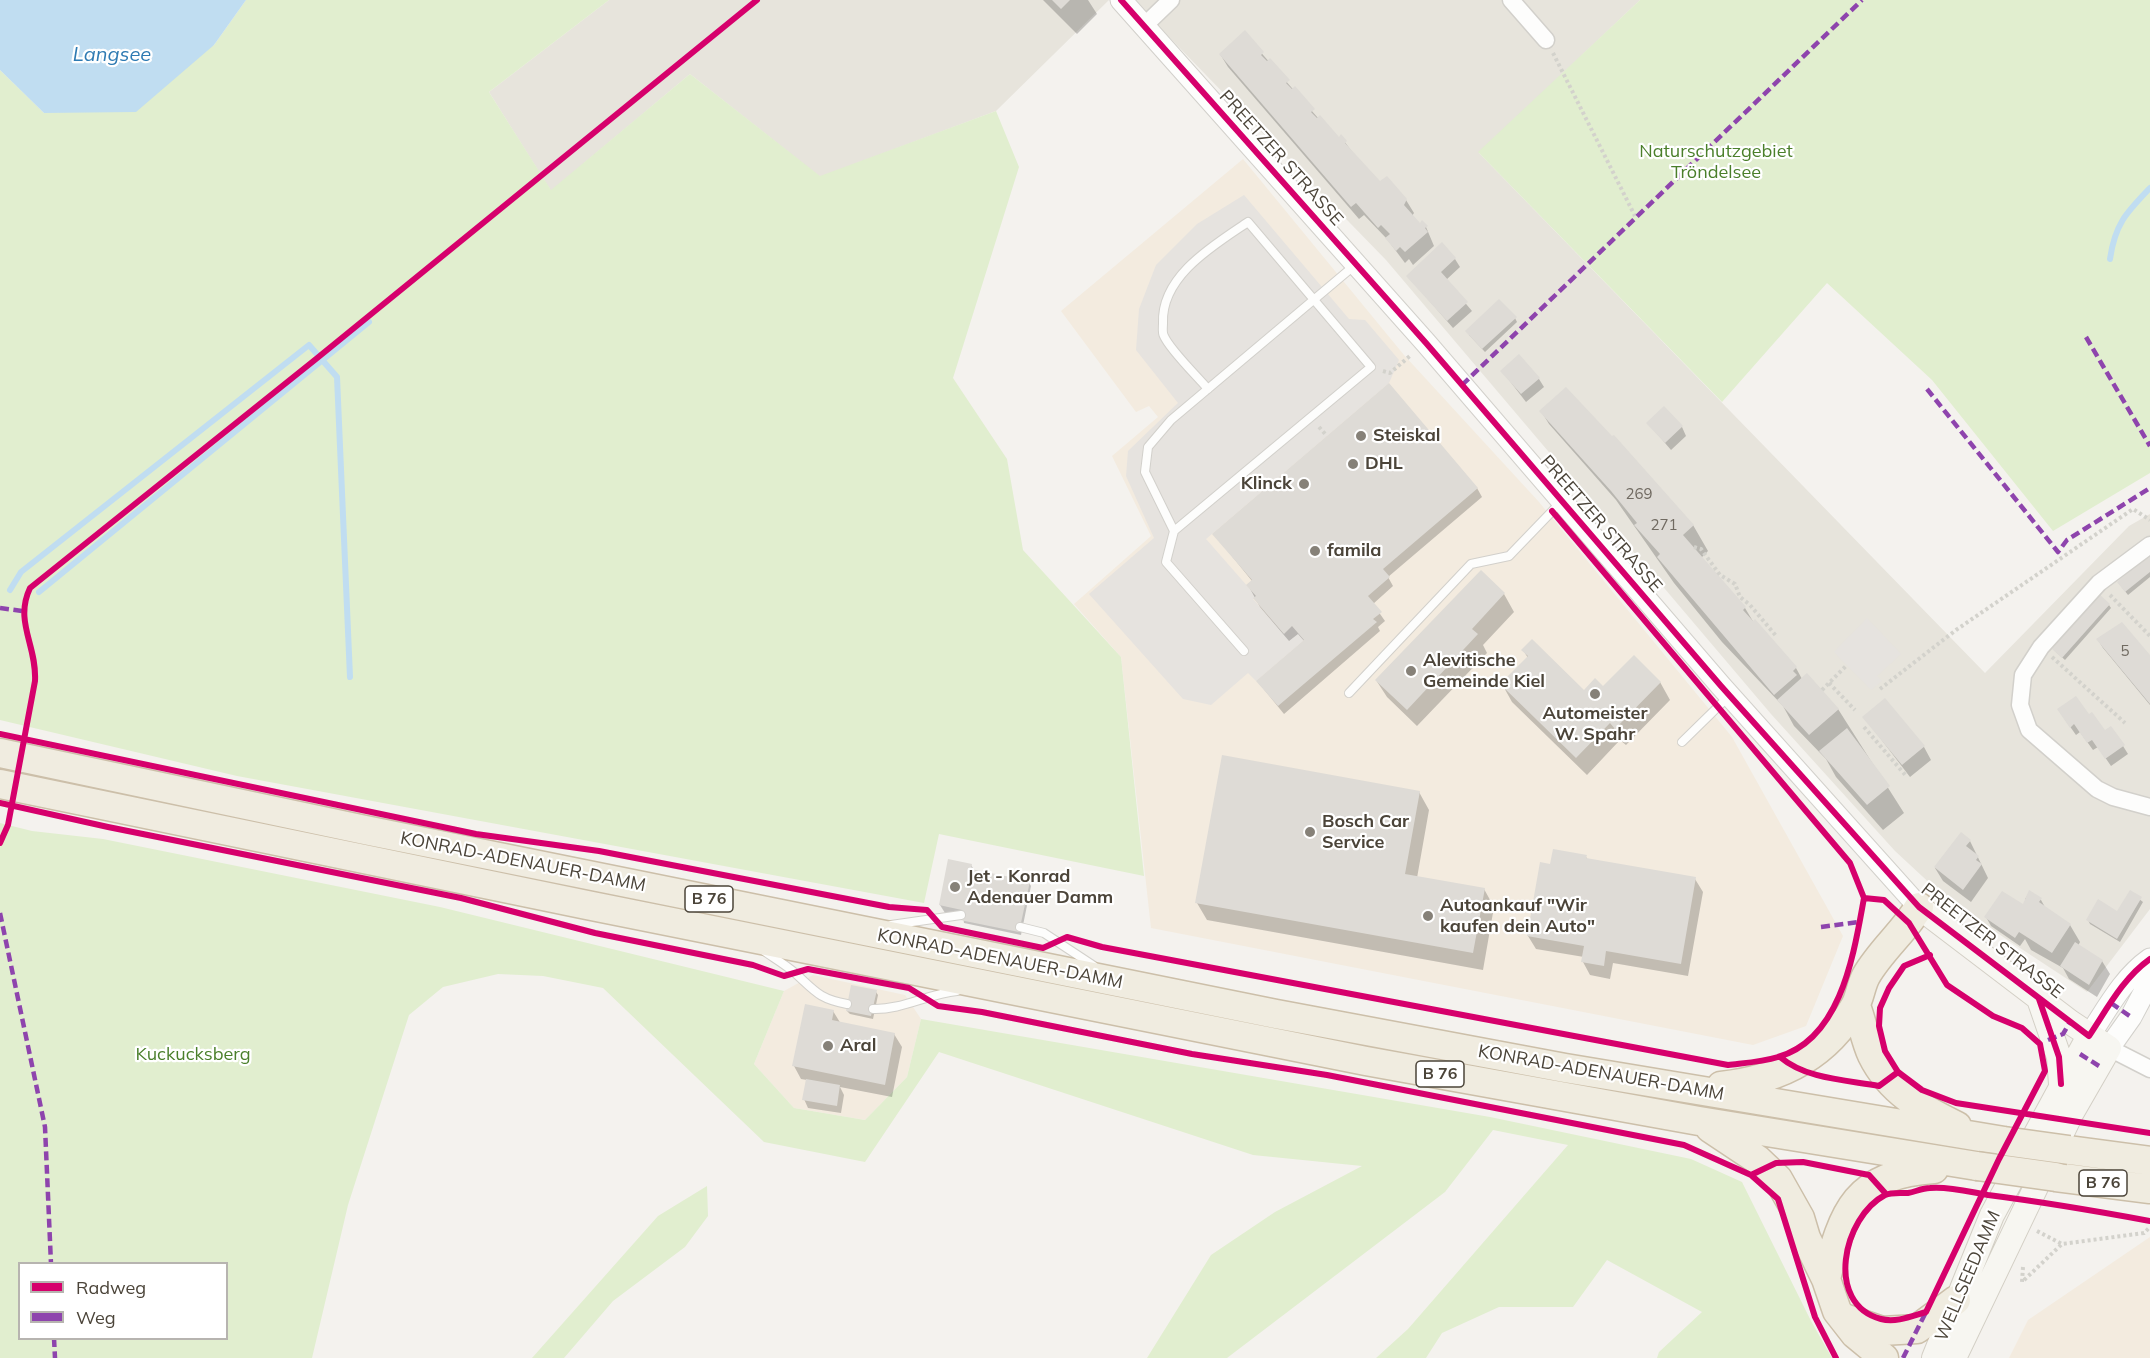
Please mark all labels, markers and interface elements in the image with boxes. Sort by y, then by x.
water label: Langsee [73,43,151,67]
street label: PREETZER STRASSE [1215,86,1347,230]
park label: Naturschutzgebiet Tröndelsee [1639,141,1793,184]
place label: Steiskal [1373,425,1441,447]
marker: Steiskal [1354,429,1368,443]
street label: PREETZER STRASSE [1536,451,1666,597]
place label: DHL [1365,453,1403,475]
marker: DHL [1346,457,1360,471]
place label: Klinck [1241,473,1292,495]
marker: Klinck [1297,477,1311,491]
house number: 269 [1626,485,1652,503]
house number: 271 [1651,516,1677,534]
place label: famila [1327,540,1381,562]
marker: famila [1308,544,1322,558]
house number: 5 [2121,642,2129,660]
place label: Alevitische Gemeinde Kiel [1423,650,1545,692]
marker: Alevitische Gemeinde Kiel [1404,664,1418,678]
marker: Automeister W. Spahr [1588,687,1602,701]
place label: Automeister W. Spahr [1543,703,1647,746]
place label: Bosch Car Service [1322,811,1409,854]
marker: Bosch Car Service [1303,825,1317,839]
street label: KONRAD-ADENAUER-DAMM [399,828,647,896]
place label: Jet - Konrad Adenauer Damm [967,866,1113,908]
street label: PREETZER STRASSE [1917,879,2067,1003]
marker: Jet - Konrad Adenauer Damm [948,880,962,894]
road number: B 76 [685,886,733,912]
place label: Autoankauf "Wir kaufen dein Auto" [1440,895,1595,938]
marker: Autoankauf "Wir kaufen dein Auto" [1421,909,1435,923]
street label: KONRAD-ADENAUER-DAMM [876,925,1124,993]
place label: Aral [840,1035,876,1057]
marker: Aral [821,1039,835,1053]
street label: KONRAD-ADENAUER-DAMM [1476,1041,1726,1105]
park label: Kuckucksberg [136,1044,250,1066]
road number: B 76 [1416,1061,1464,1087]
road number: B 76 [2079,1170,2127,1196]
street label: WELLSEEDAMM [1931,1208,2005,1344]
legend [18,1262,228,1340]
text: Radweg [76,1276,146,1299]
text: Weg [76,1306,116,1329]

